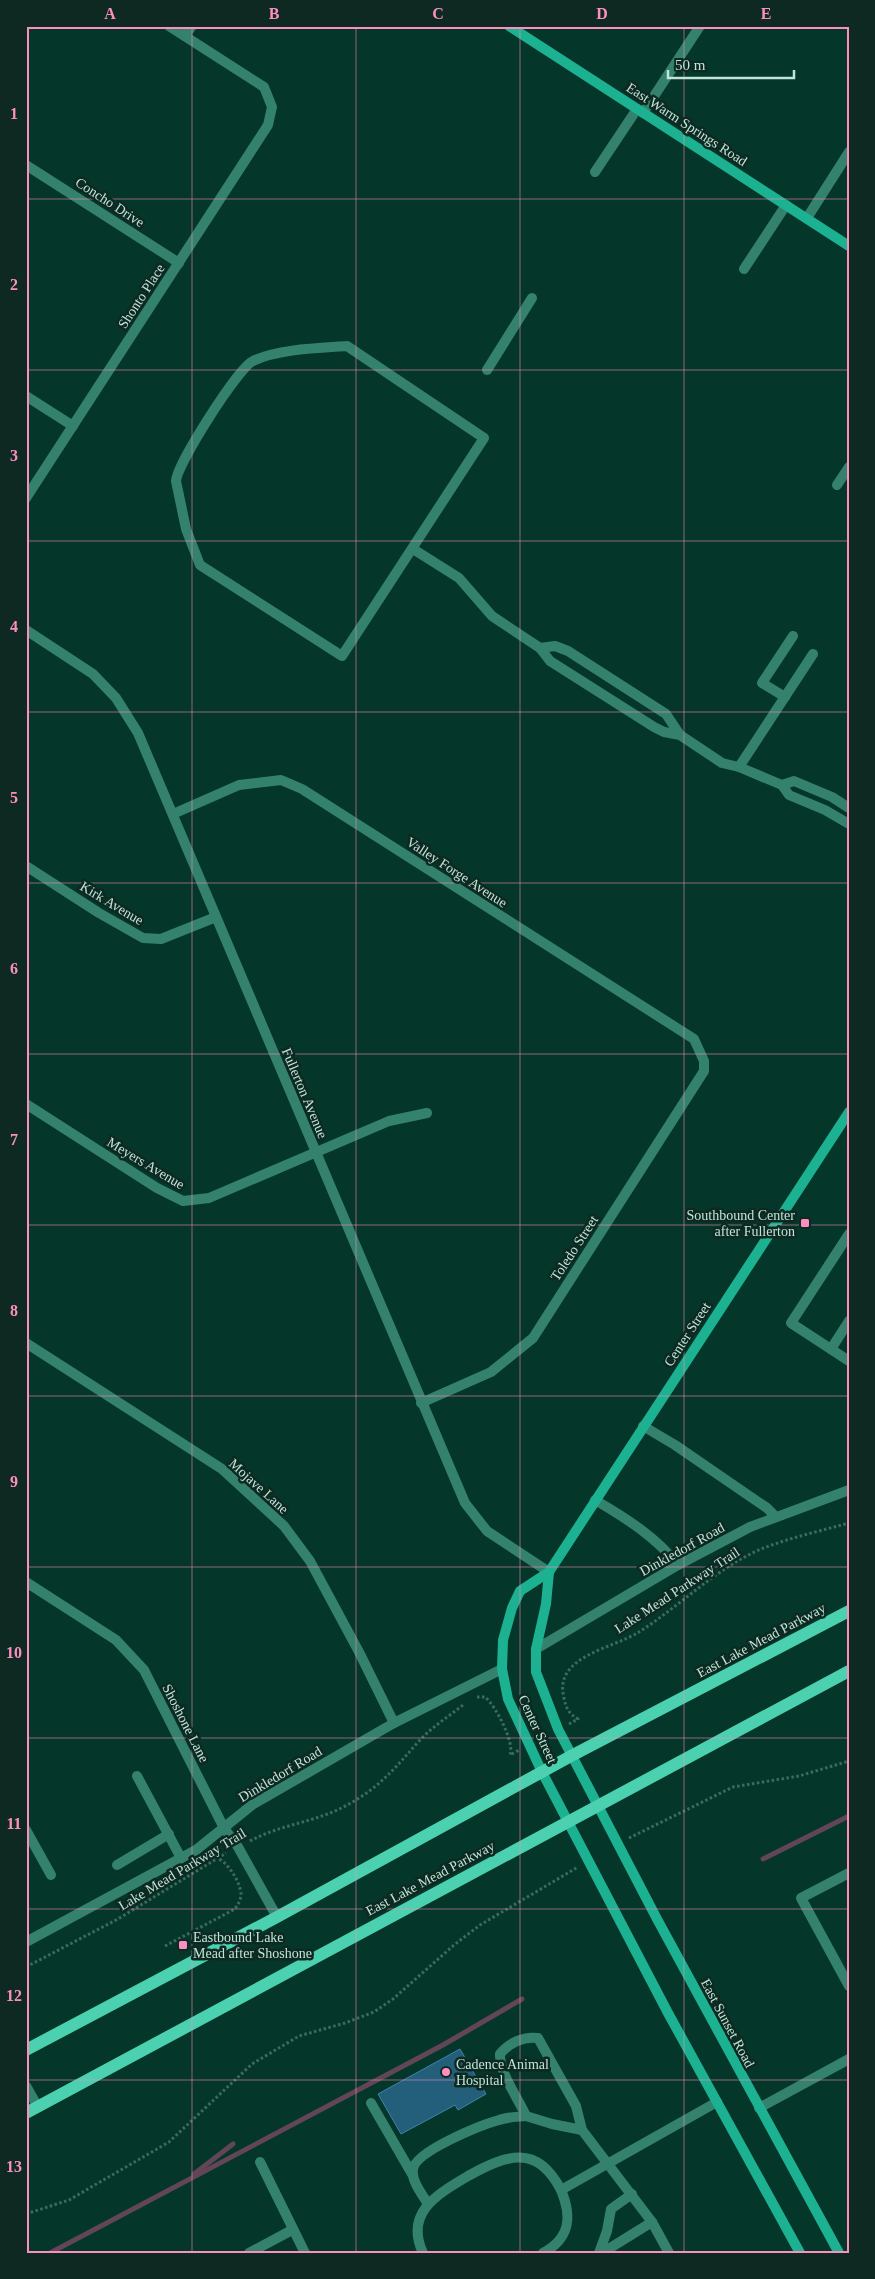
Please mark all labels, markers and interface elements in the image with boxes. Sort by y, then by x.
text: A [104,5,116,22]
text: B [269,5,280,22]
text: C [432,5,444,22]
text: D [596,5,608,22]
text: E [761,5,771,22]
scale bar [668,48,794,80]
text: 50 m [675,57,706,73]
street label: East Warm Springs Road [624,80,750,169]
text: 1 [10,105,18,122]
street label: Concho Drive [73,175,147,230]
street label: Shonto Place [115,261,168,331]
text: 2 [10,276,18,293]
text: 3 [10,447,18,464]
text: 4 [10,618,18,635]
text: 5 [10,789,18,806]
street label: Valley Forge Avenue [404,834,510,911]
street label: Kirk Avenue [77,879,146,928]
text: 6 [10,960,18,977]
street label: Fullerton Avenue [279,1046,330,1141]
text: 7 [10,1131,18,1148]
street label: Meyers Avenue [104,1135,187,1192]
place label: Southbound Center after Fullerton [687,1208,795,1239]
street label: Toledo Street [548,1213,601,1284]
marker: Southbound Center after Fullerton [799,1217,811,1229]
street label: Center Street [661,1299,714,1369]
text: 8 [10,1302,18,1319]
street label: Mojave Lane [226,1456,291,1517]
text: 9 [10,1473,18,1490]
street label: Dinkledorf Road [637,1520,727,1579]
street label: Lake Mead Parkway Trail [612,1544,743,1636]
street label: East Lake Mead Parkway [694,1600,828,1681]
text: 10 [6,1644,22,1661]
street label: Shoshone Lane [159,1682,212,1765]
street label: Center Street [515,1693,560,1766]
street label: Dinkledorf Road [236,1744,325,1805]
text: 11 [6,1815,22,1832]
street label: Lake Mead Parkway Trail [116,1825,249,1913]
street label: East Lake Mead Parkway [363,1838,497,1919]
place label: Eastbound Lake Mead after Shoshone [193,1930,312,1961]
marker: Eastbound Lake Mead after Shoshone [177,1939,189,1951]
street label: East Sunset Road [698,1976,757,2070]
text: 12 [6,1987,22,2004]
place label: Cadence Animal Hospital [456,2057,549,2088]
marker: Cadence Animal Hospital [440,2066,452,2078]
text: 13 [6,2158,22,2175]

